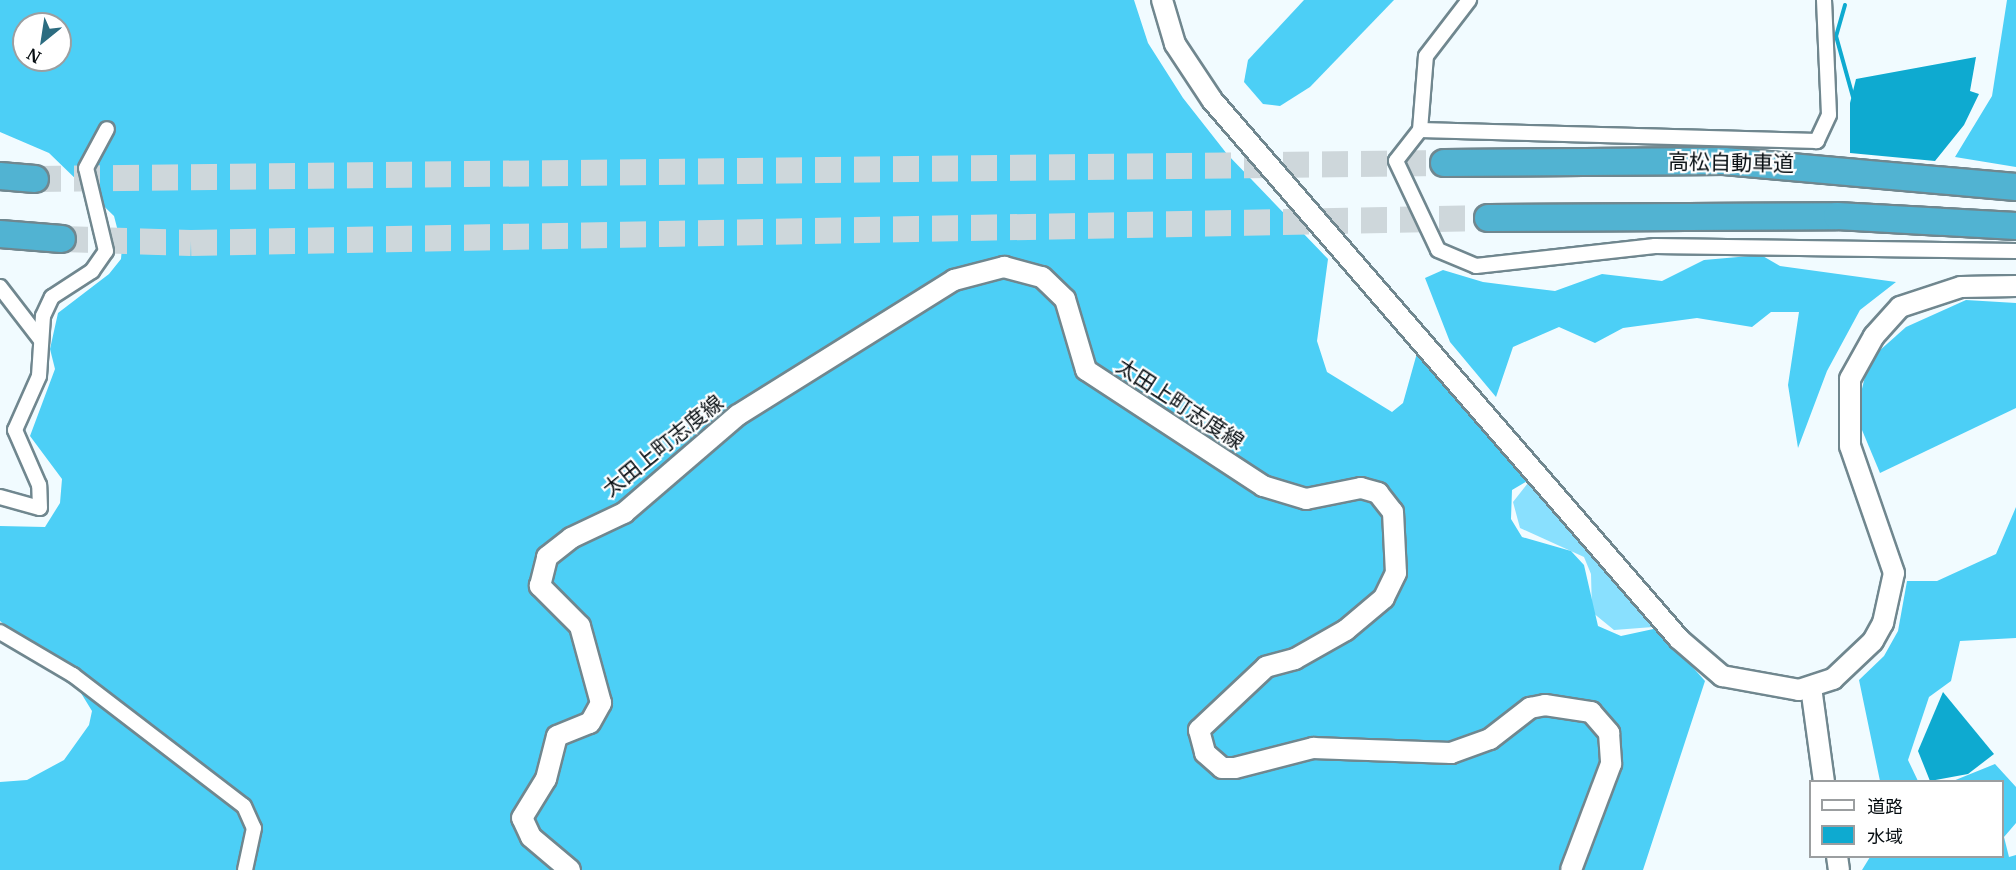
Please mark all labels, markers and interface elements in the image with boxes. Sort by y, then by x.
north arrow [12,12,72,72]
text: N [24,44,44,68]
street label: 高松自動車道 [1668,149,1794,177]
street label: 太田上町志度線 [1111,353,1249,455]
street label: 太田上町志度線 [598,390,728,502]
legend [1809,780,2004,858]
text: 道路 [1867,795,1903,818]
text: 水域 [1867,825,1903,848]

